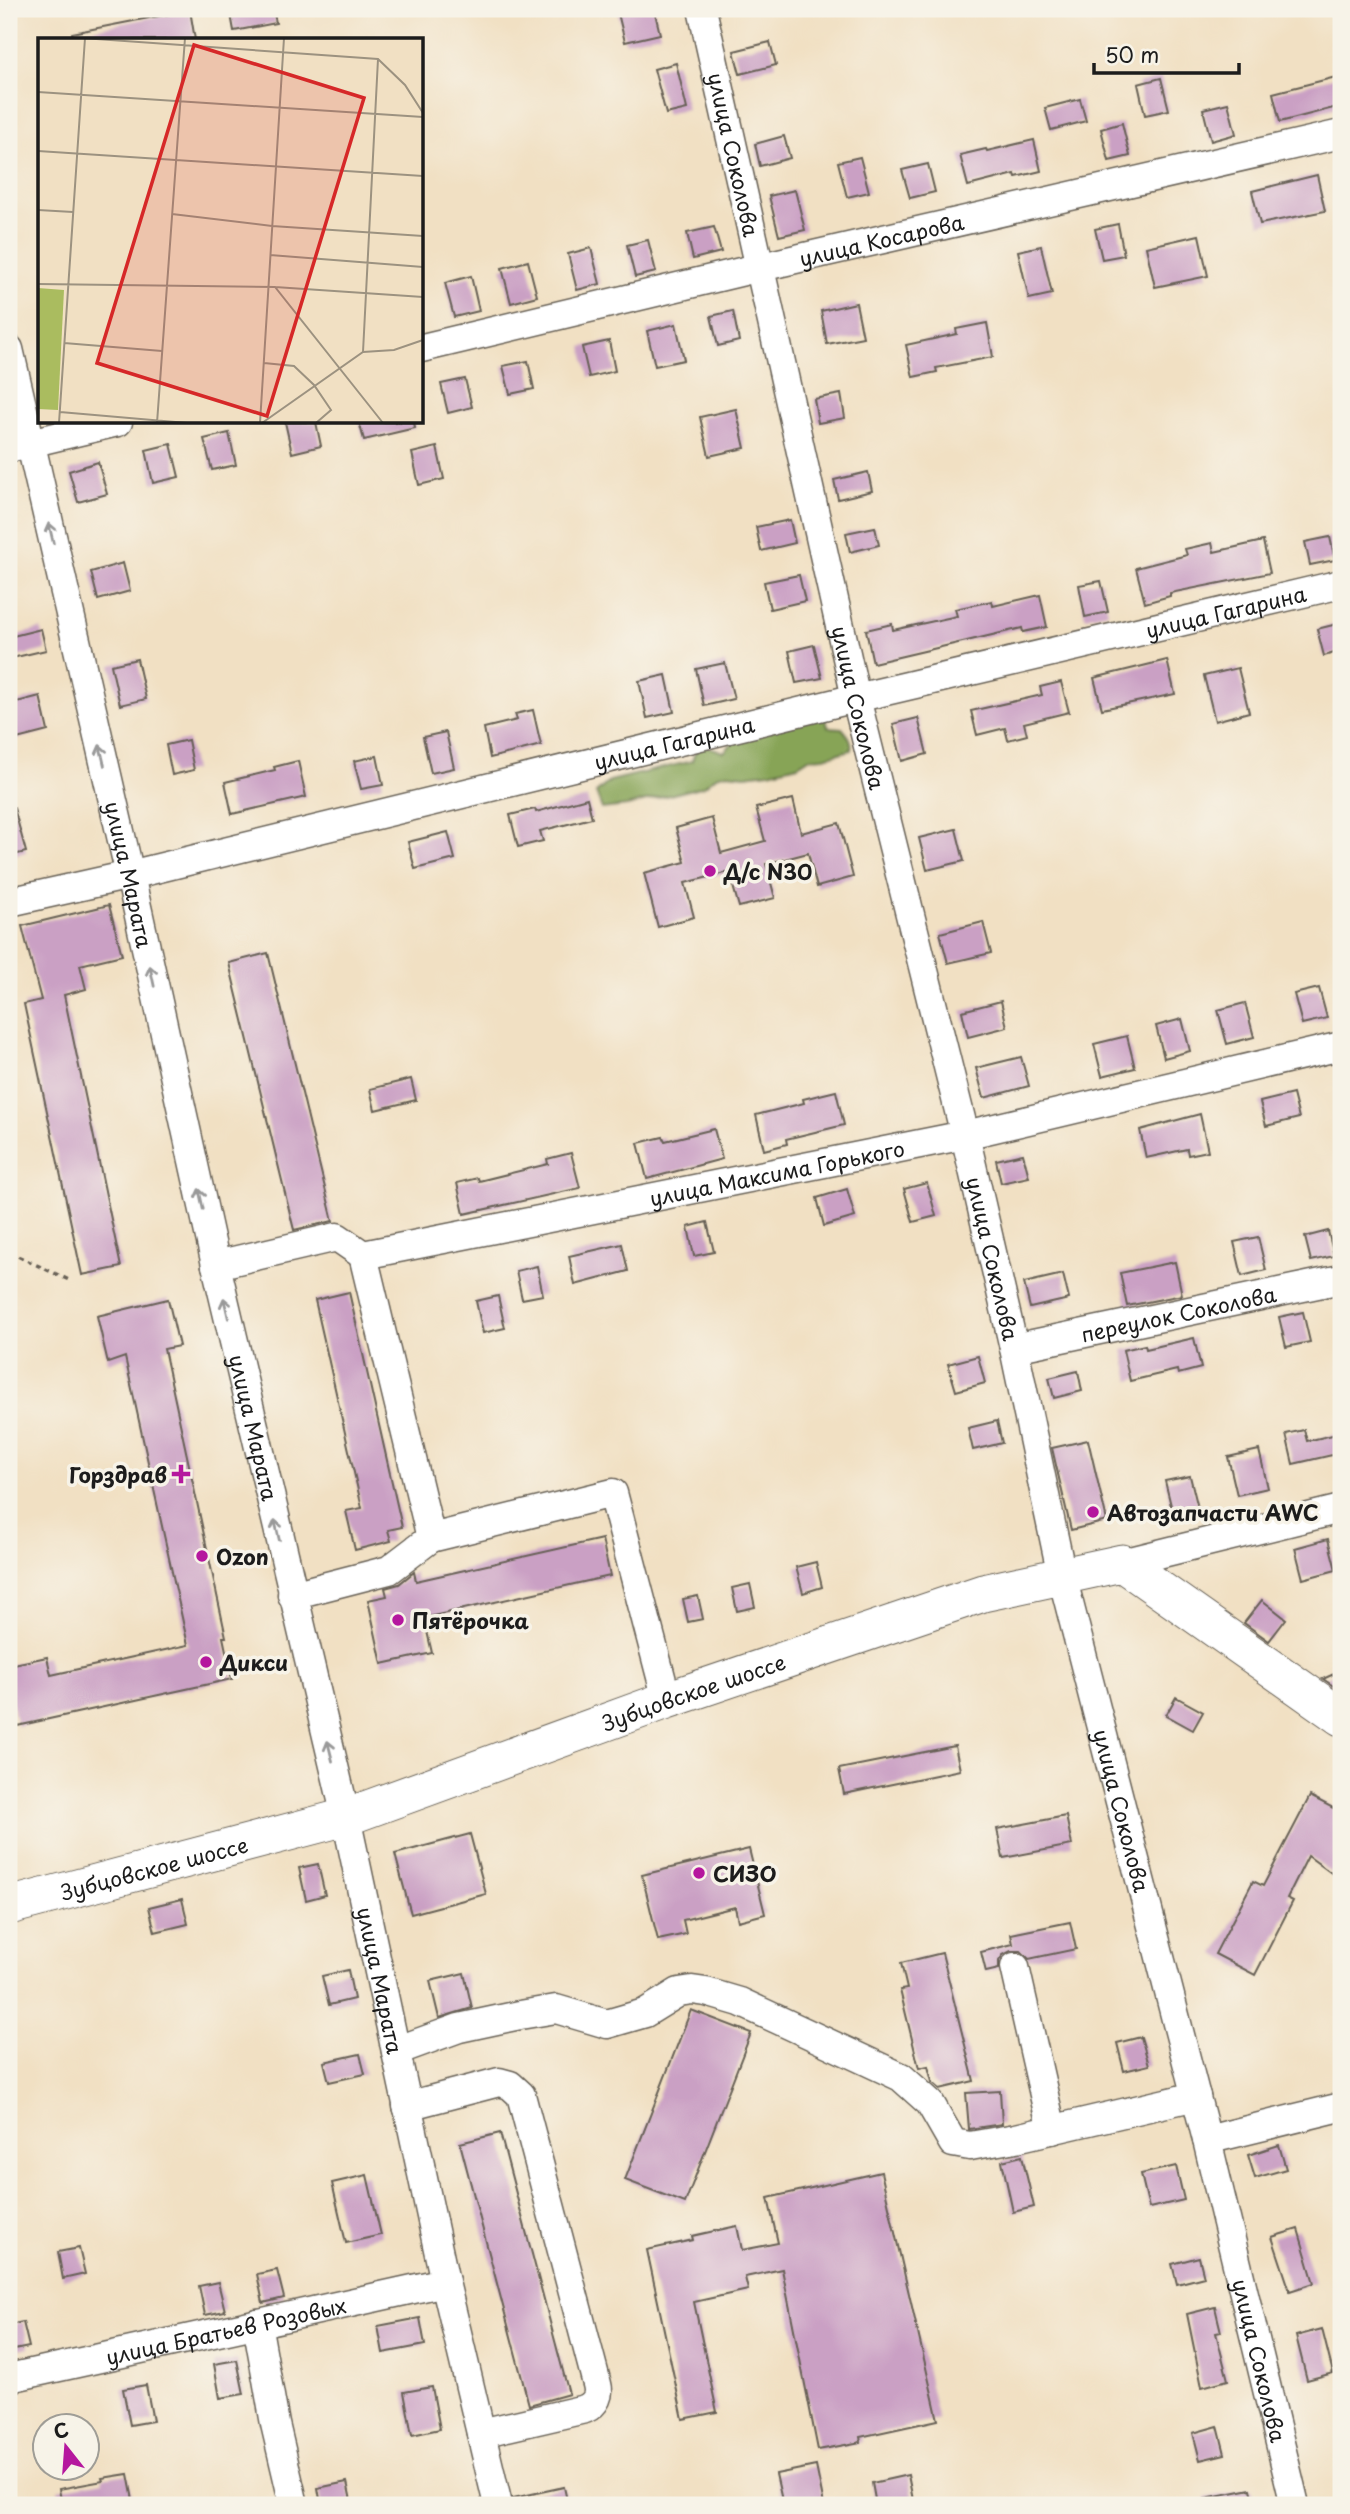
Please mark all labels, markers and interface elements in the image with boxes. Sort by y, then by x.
scale bar [1094,32,1240,76]
inset map [38,38,424,424]
text: 50 m [1105,38,1159,70]
street label: улица Соколова [701,69,768,240]
street label: улица Косарова [796,205,967,274]
one-way arrow [43,522,57,545]
street label: улица Гагарина [1142,577,1310,645]
street label: улица Соколова [824,623,894,793]
street label: улица Гагарина [591,707,758,777]
one-way arrow [95,744,108,766]
street label: улица Марата [97,798,162,951]
place label: Д/с N30 [723,855,812,887]
marker: Д/с N30 [702,863,718,879]
one-way arrow [145,965,159,988]
street label: улица Максима Горького [647,1131,907,1214]
street label: улица Соколова [959,1173,1028,1343]
one-way arrow [194,1188,207,1210]
street label: переулок Соколова [1078,1277,1279,1350]
one-way arrow [219,1297,232,1320]
street label: улица Марата [222,1351,287,1505]
place label: Горздрав [69,1458,167,1490]
marker: Горздрав [173,1466,189,1482]
place label: Автозапчасти AWC [1107,1496,1319,1528]
marker: Автозапчасти AWC [1085,1504,1101,1520]
one-way arrow [270,1519,283,1542]
place label: Ozon [216,1540,269,1572]
marker: Ozon [194,1548,210,1564]
place label: Пятёрочка [412,1604,529,1636]
marker: Пятёрочка [390,1612,406,1628]
street label: Зубцовское шоссе [597,1645,790,1739]
place label: Дикси [219,1646,288,1678]
marker: Дикси [198,1654,214,1670]
street label: улица Соколова [1086,1725,1159,1895]
one-way arrow [323,1740,336,1763]
street label: Зубцовское шоссе [57,1828,251,1908]
place label: СИЗО [713,1857,777,1889]
marker: СИЗО [691,1865,707,1881]
street label: улица Марата [350,1904,412,2057]
street label: улица Соколова [1225,2275,1295,2445]
street label: улица Братьев Розовых [103,2288,349,2372]
north arrow [32,2412,102,2482]
text: С [50,2414,72,2445]

